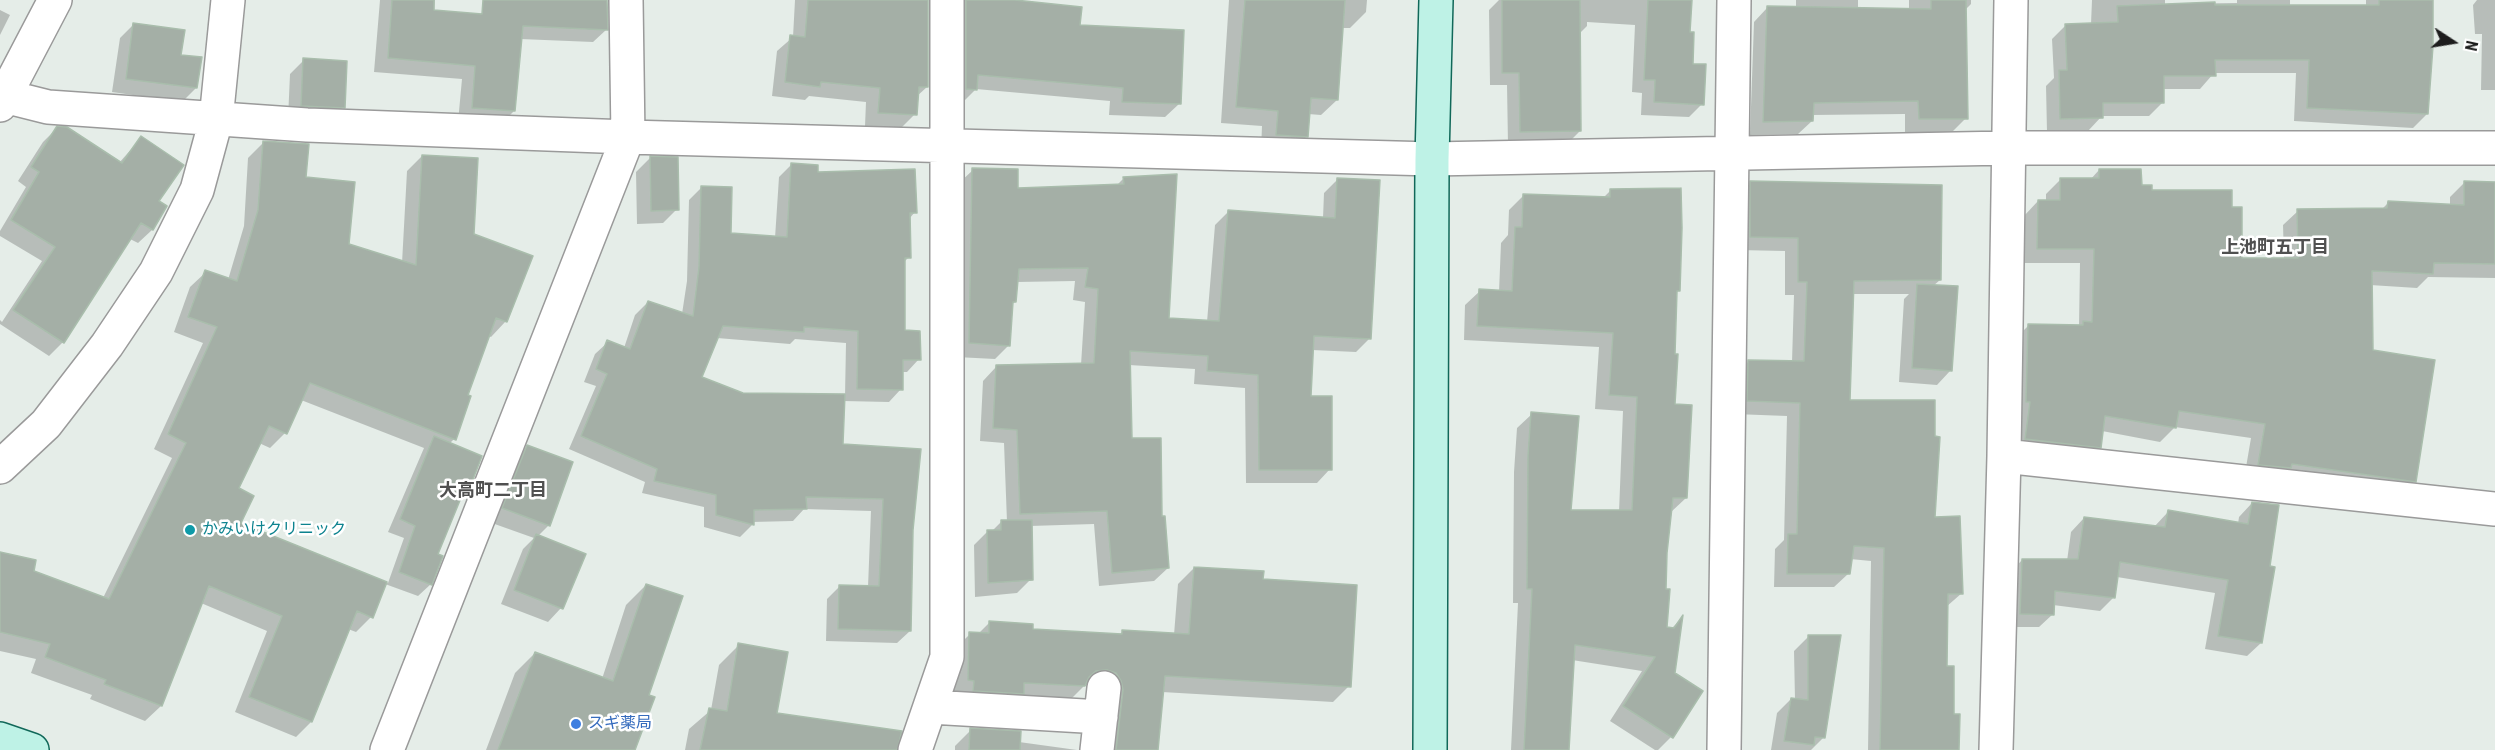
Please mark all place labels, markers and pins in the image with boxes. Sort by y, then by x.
place label: かみいけクリニック [202,520,346,540]
marker: かみいけクリニック [183,523,197,537]
place label: スギ薬局 [588,714,652,734]
marker: スギ薬局 [569,717,583,731]

